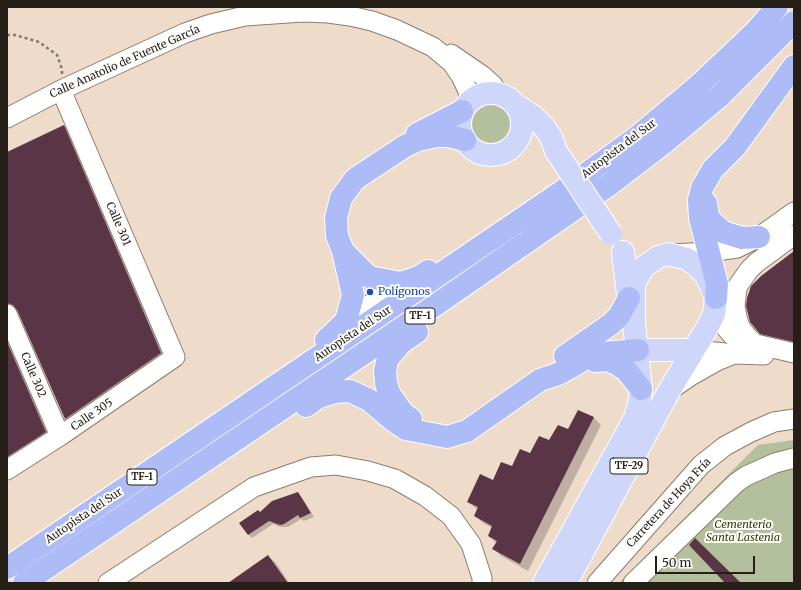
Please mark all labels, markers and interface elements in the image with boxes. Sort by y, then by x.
street label: Calle Anatolio de Fuente García [48,23,202,101]
street label: Autopista del Sur [579,117,659,181]
street label: Calle 301 [103,200,133,248]
place label: Polígonos [378,285,430,299]
marker: Polígonos [365,287,375,297]
street label: Autopista del Sur [312,303,394,365]
road number: TF-1 [405,308,435,324]
street label: Calle 302 [18,350,48,400]
street label: Calle 305 [68,396,116,434]
street label: Carretera de Hoya Fría [624,456,714,550]
road number: TF-29 [610,458,648,474]
road number: TF-1 [127,469,157,485]
street label: Autopista del Sur [43,485,125,547]
park label: Cementerio Santa Lastenia [706,518,780,544]
scale bar [657,548,757,574]
text: 50 m [662,555,691,570]

